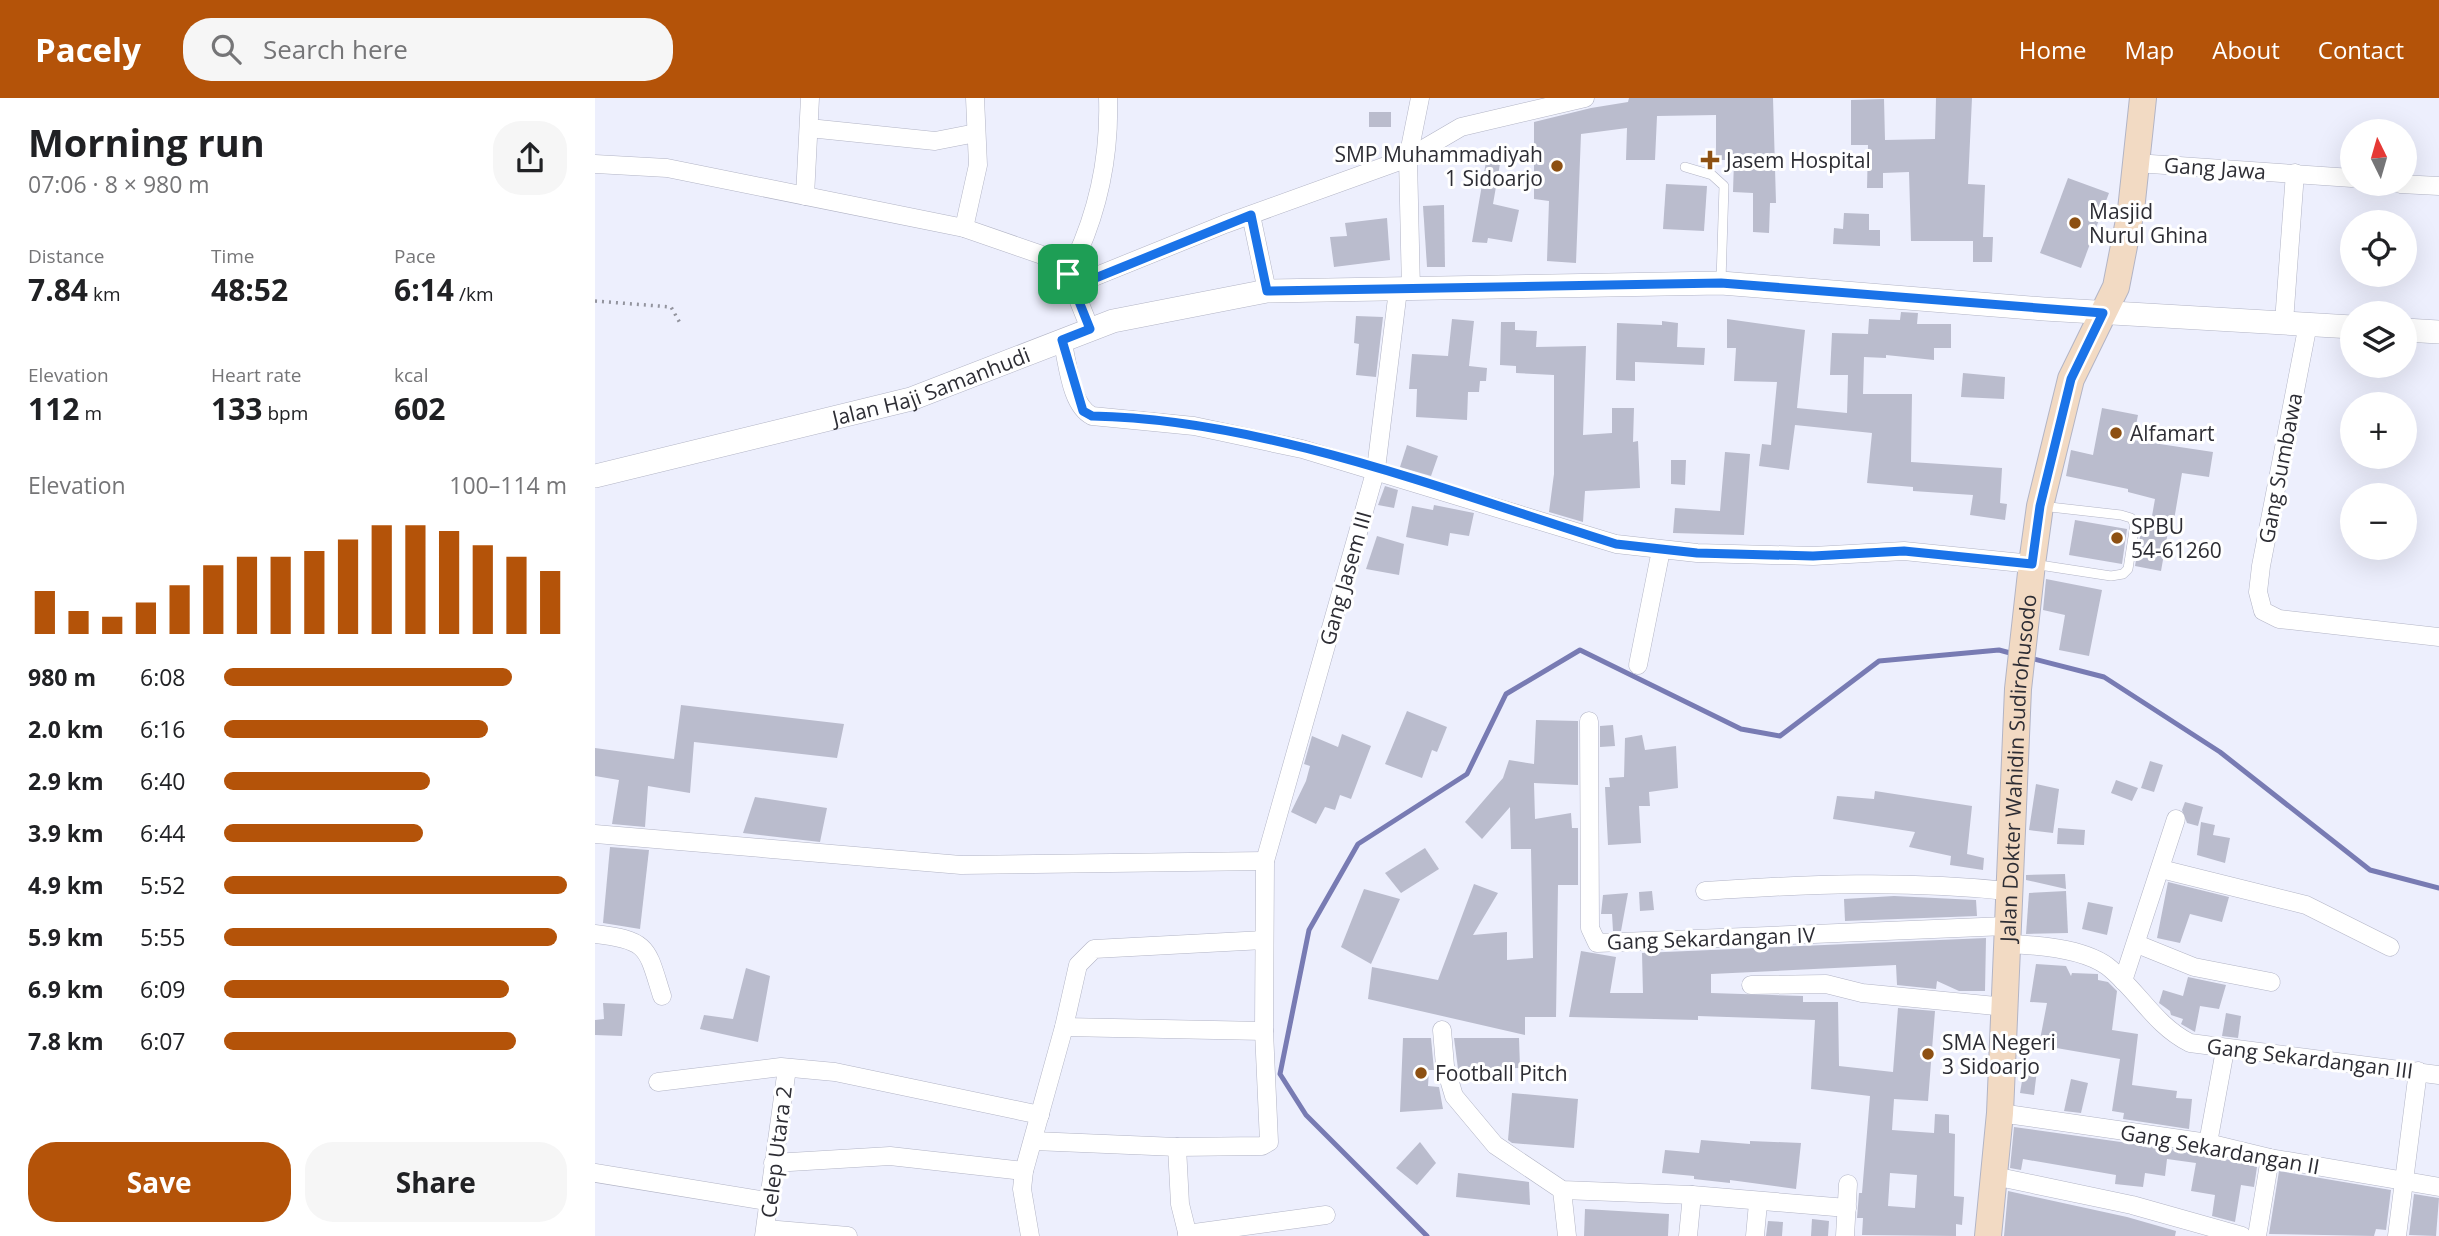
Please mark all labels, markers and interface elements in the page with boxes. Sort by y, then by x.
search box [183,18,673,81]
text: Pacely [35,27,141,72]
icon: search [207,30,245,68]
text: Search here [263,31,408,67]
text: Home [2019,33,2087,66]
text: Map [2125,33,2174,66]
text: About [2212,33,2280,66]
text: Contact [2318,33,2404,66]
text: Morning run [28,116,265,168]
north arrow [2340,119,2417,196]
map controls [2340,119,2417,560]
button: share [493,121,567,195]
place label: SMP Muhammadiyah 1 Sidoarjo [1334,140,1543,192]
place label: Jasem Hospital [1724,146,1871,174]
marker: Jasem Hospital [1700,150,1720,170]
street label: Gang Jawa [2163,150,2267,186]
marker: SMP Muhammadiyah 1 Sidoarjo [1549,158,1565,174]
text: 07:06 · 8 × 980 m [28,168,210,200]
place label: Masjid Nurul Ghina [2089,197,2208,249]
button: locate [2340,210,2417,287]
marker: Masjid Nurul Ghina [2067,215,2083,231]
text: Distance [28,243,104,269]
text: Time [211,243,255,269]
text: Pace [394,243,436,269]
pin [1038,244,1098,304]
icon: arrive [1049,255,1087,293]
text: 7.84 [28,269,88,310]
text: 48:52 [211,269,288,310]
text: 6:14 [394,269,454,310]
text: km [88,281,121,307]
text: /km [454,281,494,307]
button: layers [2340,301,2417,378]
street label: Jalan Haji Samanhudi [827,340,1034,432]
text: Elevation [28,362,109,388]
text: Heart rate [211,362,301,388]
text: kcal [394,362,428,388]
text: 112 [28,388,79,429]
text: 133 [211,388,262,429]
text: 602 [394,388,445,429]
street label: Gang Sumbawa [2252,390,2308,546]
button: + [2340,392,2417,469]
text: m [79,400,102,426]
text: bpm [262,400,308,426]
place label: Alfamart [2130,419,2215,447]
marker: Alfamart [2108,425,2124,441]
text: Elevation [28,469,126,501]
text: 100–114 m [449,469,567,501]
button: − [2340,483,2417,560]
street label: Gang Jasem III [1312,508,1378,648]
place label: SPBU 54-61260 [2131,512,2222,564]
marker: SPBU 54-61260 [2109,530,2125,546]
street label: Jalan Dokter Wahidin Sudirohusodo [1993,593,2043,945]
text: 980 m [28,661,96,693]
text: 6:08 [140,661,186,693]
text: 2.0 km [28,713,104,745]
text: 6:16 [140,713,186,745]
text: 2.9 km [28,765,104,797]
text: 6:40 [140,765,186,797]
text: 3.9 km [28,817,104,849]
text: 6:44 [140,817,186,849]
text: 4.9 km [28,869,104,901]
text: 5:52 [140,869,186,901]
street label: Gang Sekardangan IV [1606,920,1816,956]
text: 5.9 km [28,921,104,953]
text: 5:55 [140,921,186,953]
text: 6.9 km [28,973,104,1005]
text: 6:09 [140,973,186,1005]
text: 7.8 km [28,1025,104,1057]
text: 6:07 [140,1025,186,1057]
place label: SMA Negeri 3 Sidoarjo [1942,1028,2056,1080]
street label: Gang Sekardangan III [2205,1031,2415,1085]
marker: SMA Negeri 3 Sidoarjo [1920,1046,1936,1062]
place label: Football Pitch [1435,1059,1568,1087]
marker: Football Pitch [1413,1065,1429,1081]
street label: Celep Utara 2 [754,1084,798,1220]
street label: Gang Sekardangan II [2118,1118,2322,1180]
button: Save [28,1142,291,1222]
button: Share [305,1142,567,1222]

